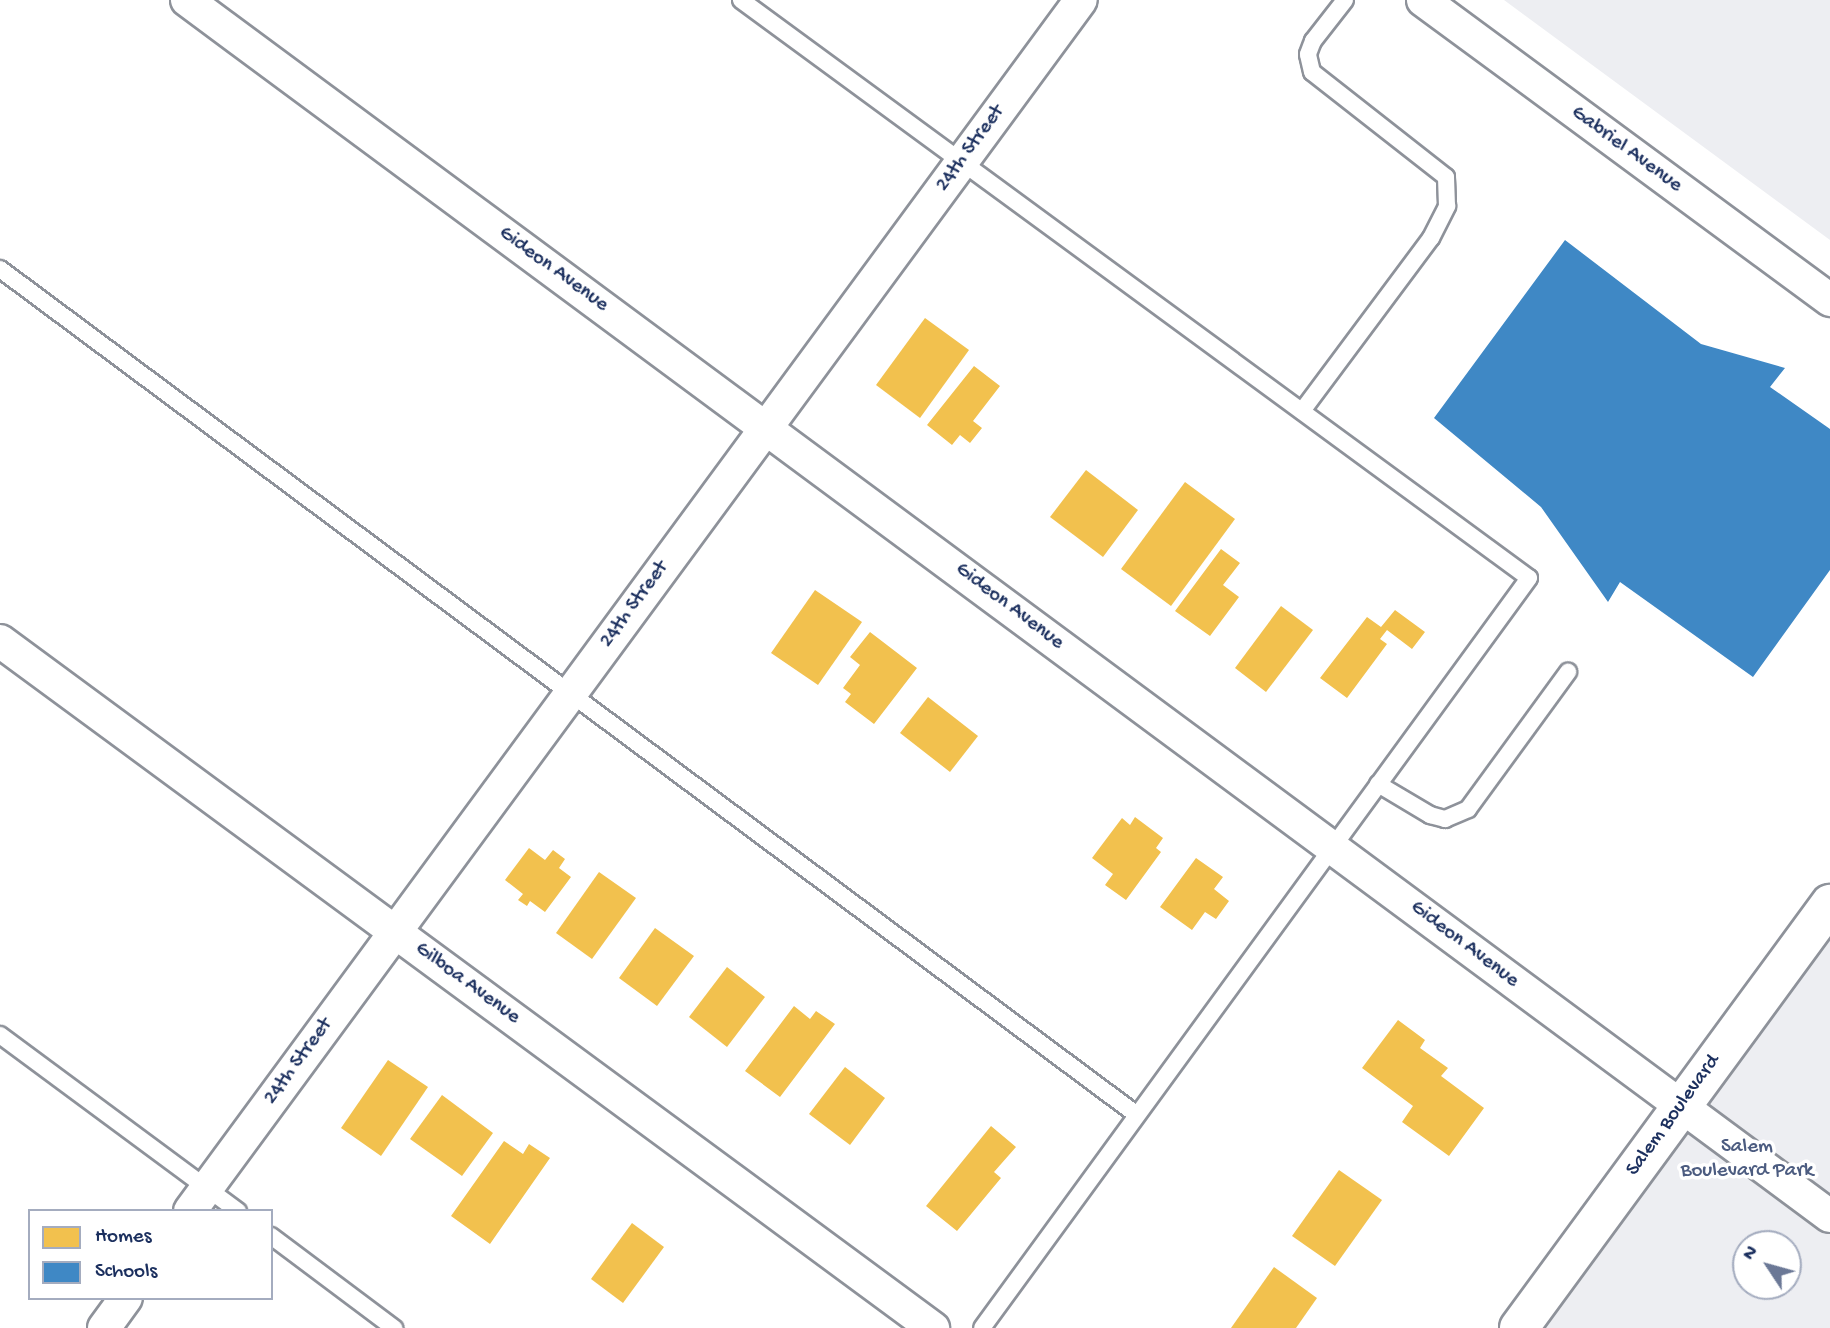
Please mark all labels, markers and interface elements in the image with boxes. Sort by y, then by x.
street label: 24th Street [931,101,1011,197]
street label: Gabriel Avenue [1565,101,1687,199]
street label: Gideon Avenue [493,222,613,318]
street label: 24th Street [595,557,675,653]
street label: Gideon Avenue [950,558,1068,656]
street label: Gideon Avenue [1405,896,1523,994]
street label: Gilboa Avenue [409,937,525,1031]
street label: 24th Street [259,1014,339,1110]
street label: Salem Boulevard [1621,1050,1727,1182]
park label: Salem Boulevard Park [1681,1135,1813,1185]
legend [28,1209,273,1300]
text: Homes [95,1225,151,1250]
north arrow [1732,1230,1802,1300]
text: N [1738,1242,1764,1265]
text: Schools [95,1260,157,1285]

